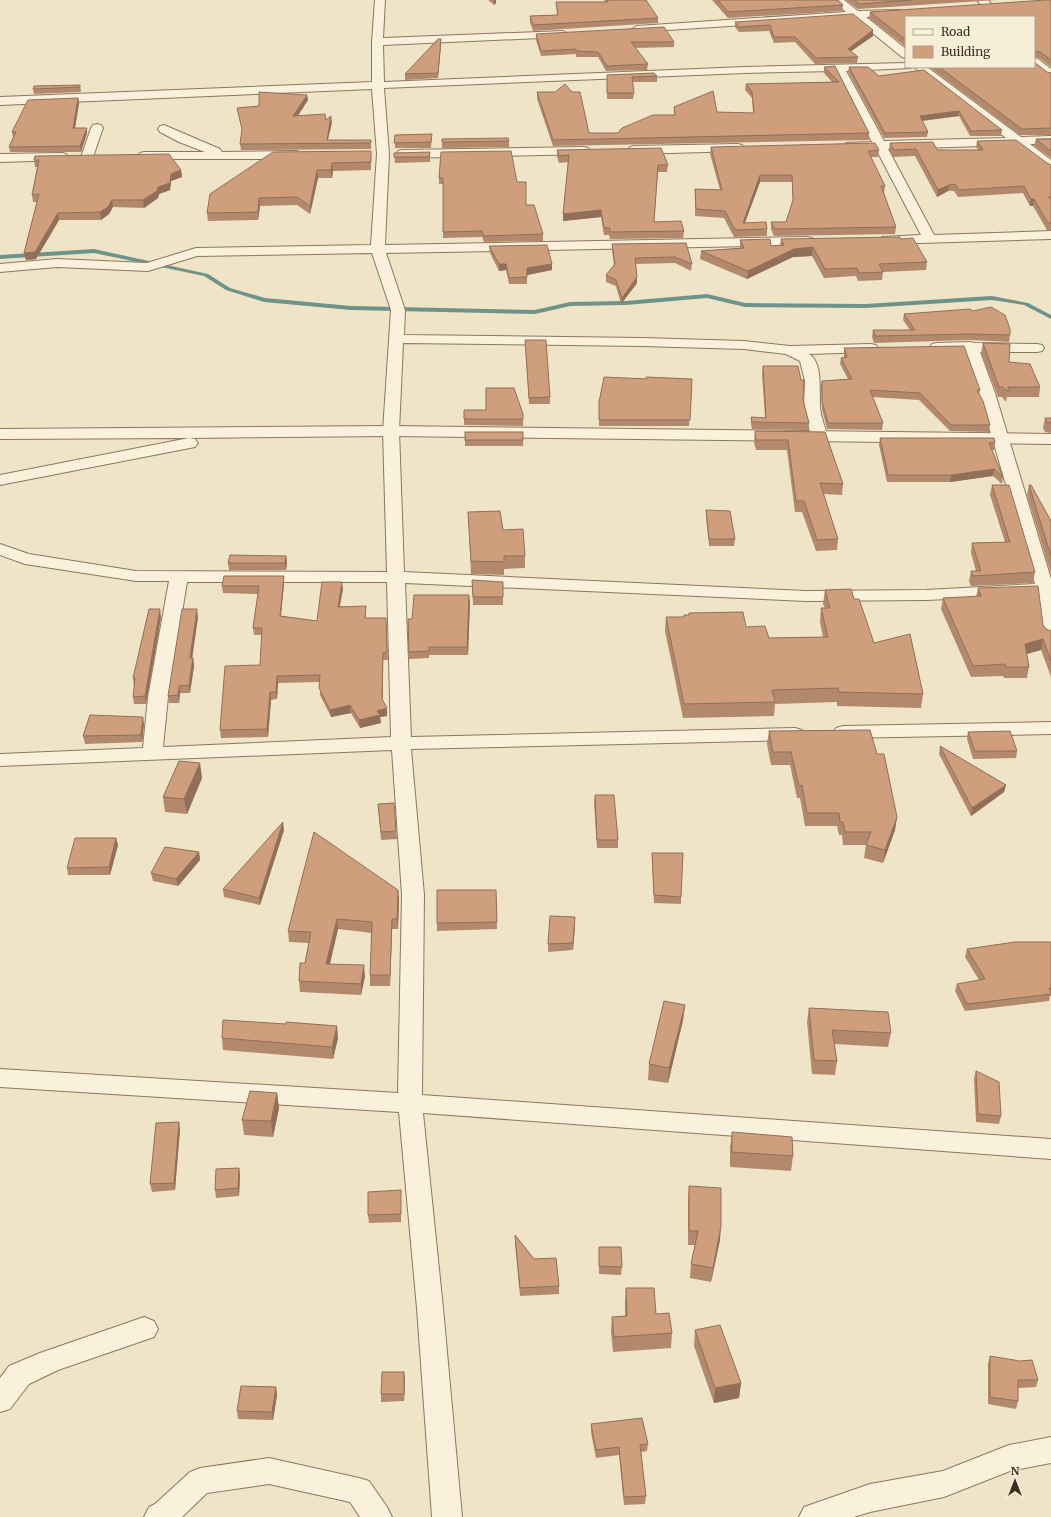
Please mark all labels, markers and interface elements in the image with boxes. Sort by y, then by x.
legend [905,16,1035,68]
text: Road [941,24,970,39]
text: Building [941,44,991,59]
north arrow [995,1461,1035,1501]
text: N [1011,1464,1020,1478]

